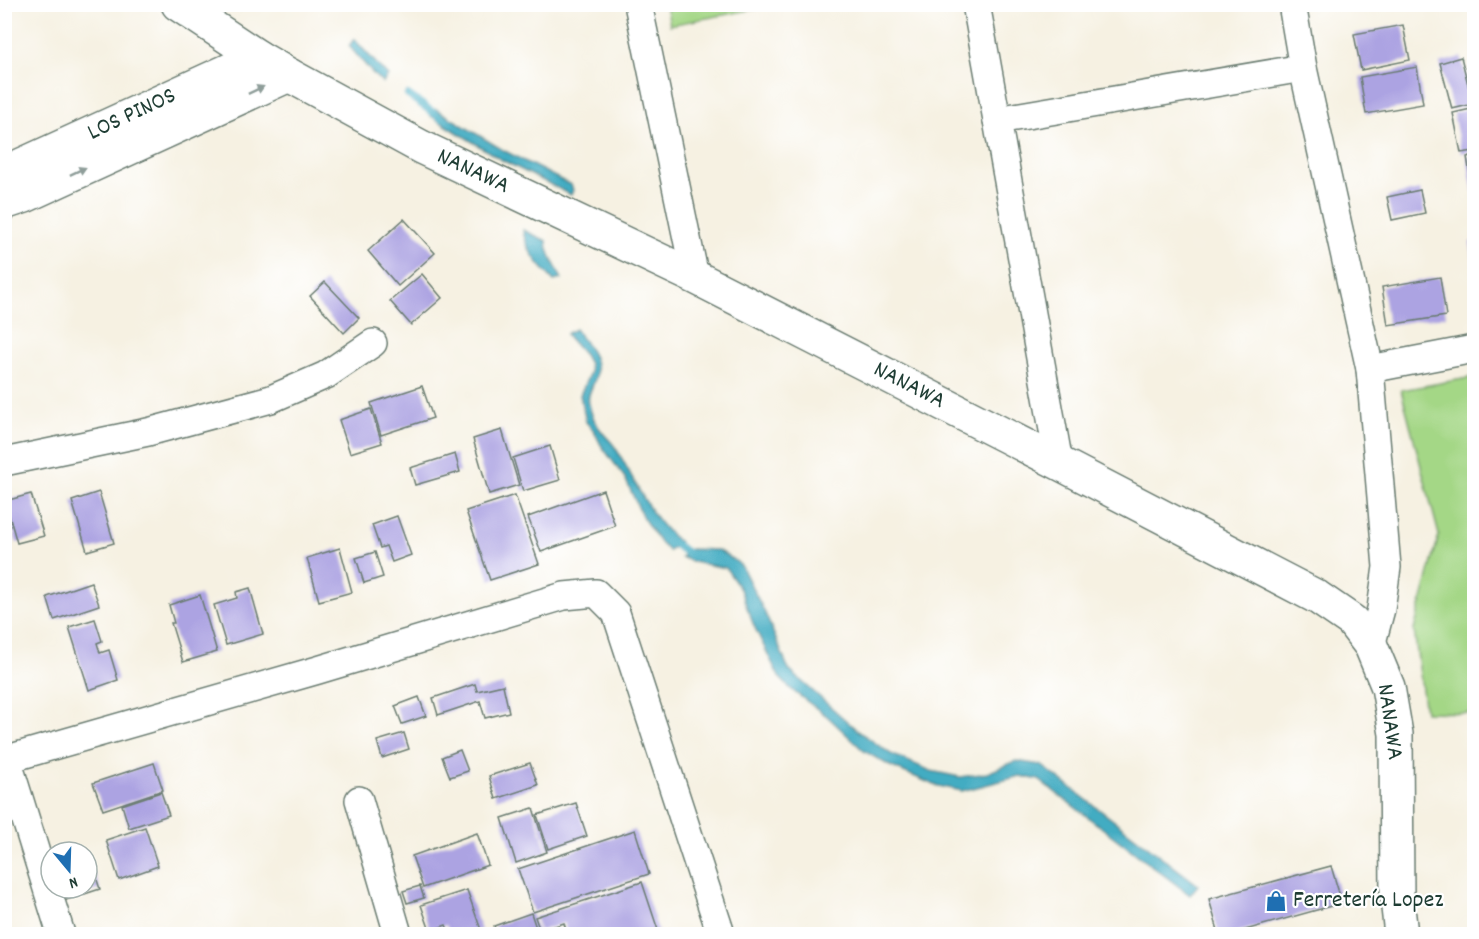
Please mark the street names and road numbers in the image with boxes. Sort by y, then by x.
street label: LOS PINOS [82,80,182,150]
street label: NANAWA [431,140,515,204]
street label: NANAWA [867,353,951,419]
street label: NANAWA [1367,682,1411,762]

